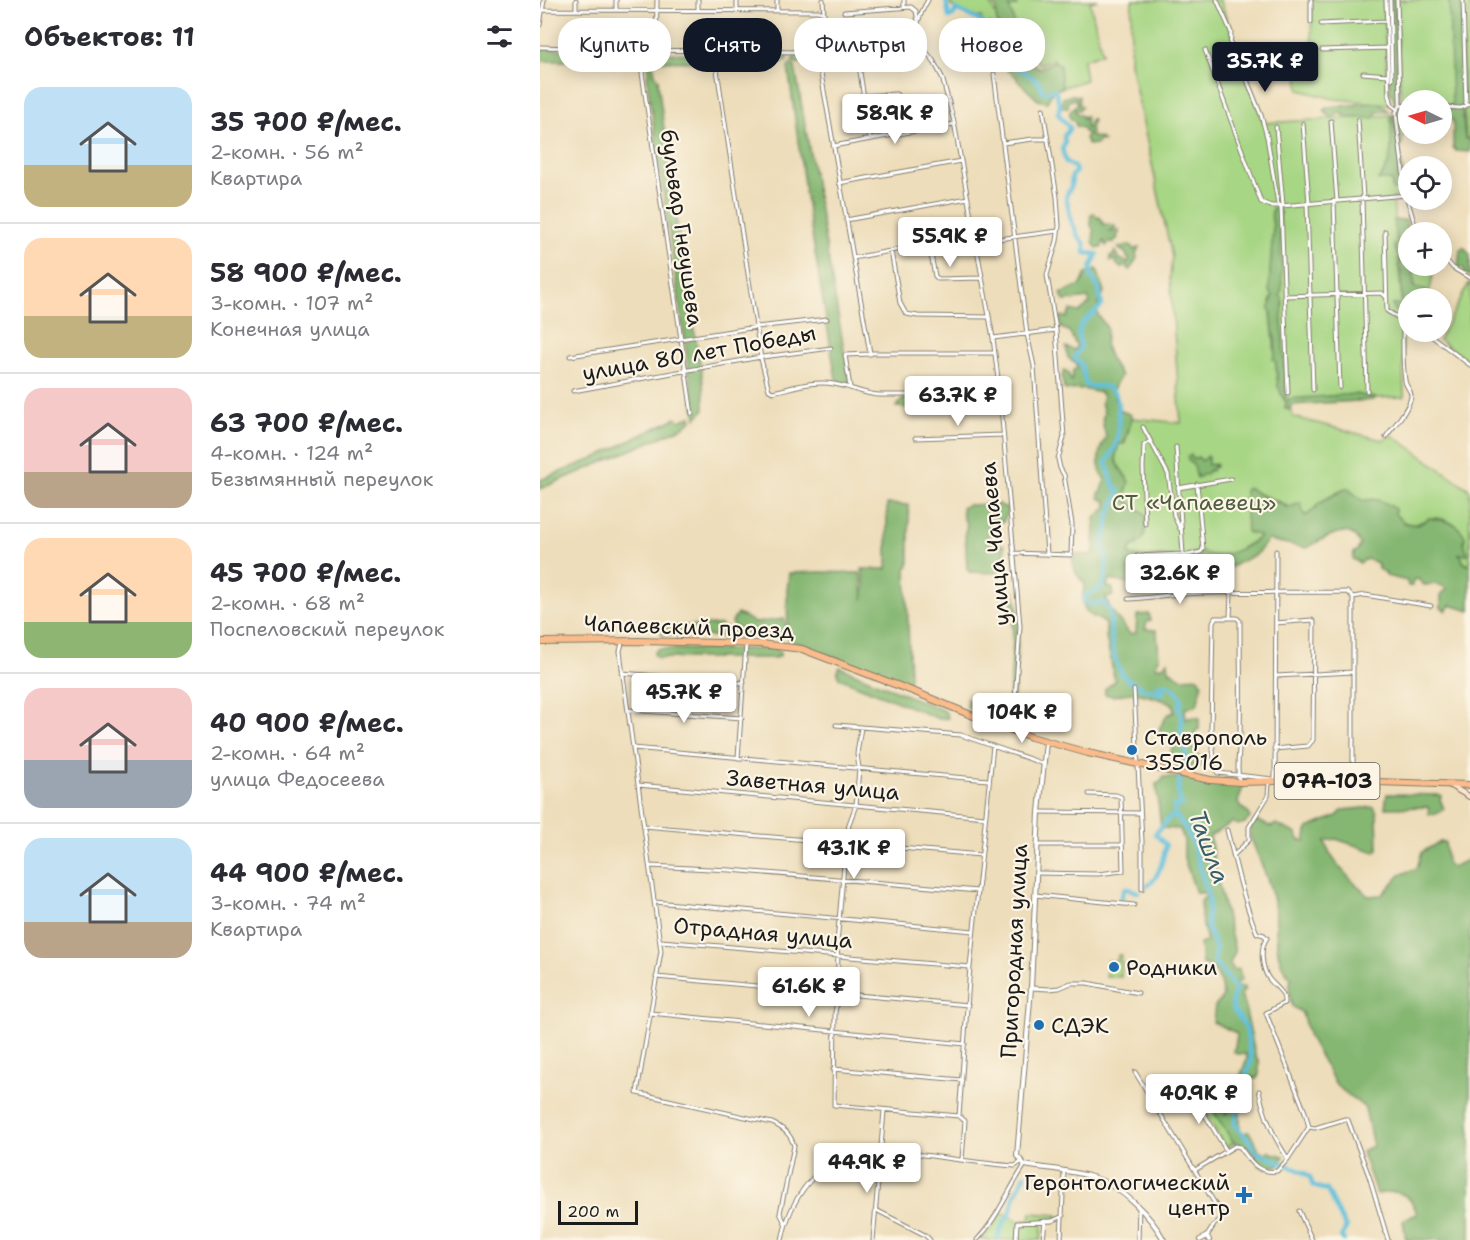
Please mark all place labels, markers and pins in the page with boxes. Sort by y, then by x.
pin: 35.7K ₽ [1210,42,1320,93]
pin: 58.9K ₽ [840,94,950,145]
pin: 55.9K ₽ [895,217,1005,268]
pin: 63.7K ₽ [903,376,1013,427]
pin: 32.6K ₽ [1125,554,1235,605]
pin: 45.7K ₽ [629,673,739,724]
pin: 104K ₽ [973,693,1071,744]
place label: Ставрополь 355016 [1144,723,1267,777]
marker: Ставрополь 355016 [1125,743,1139,757]
pin: 43.1K ₽ [799,829,909,880]
place label: Родники [1126,953,1217,982]
marker: Родники [1107,960,1121,974]
pin: 61.6K ₽ [754,967,864,1018]
place label: СДЭК [1051,1011,1109,1040]
marker: СДЭК [1032,1018,1046,1032]
pin: 40.9K ₽ [1144,1074,1254,1125]
pin: 44.9K ₽ [812,1143,922,1194]
place label: Геронтологический центр [1024,1168,1230,1222]
marker: Геронтологический центр [1235,1186,1253,1204]

